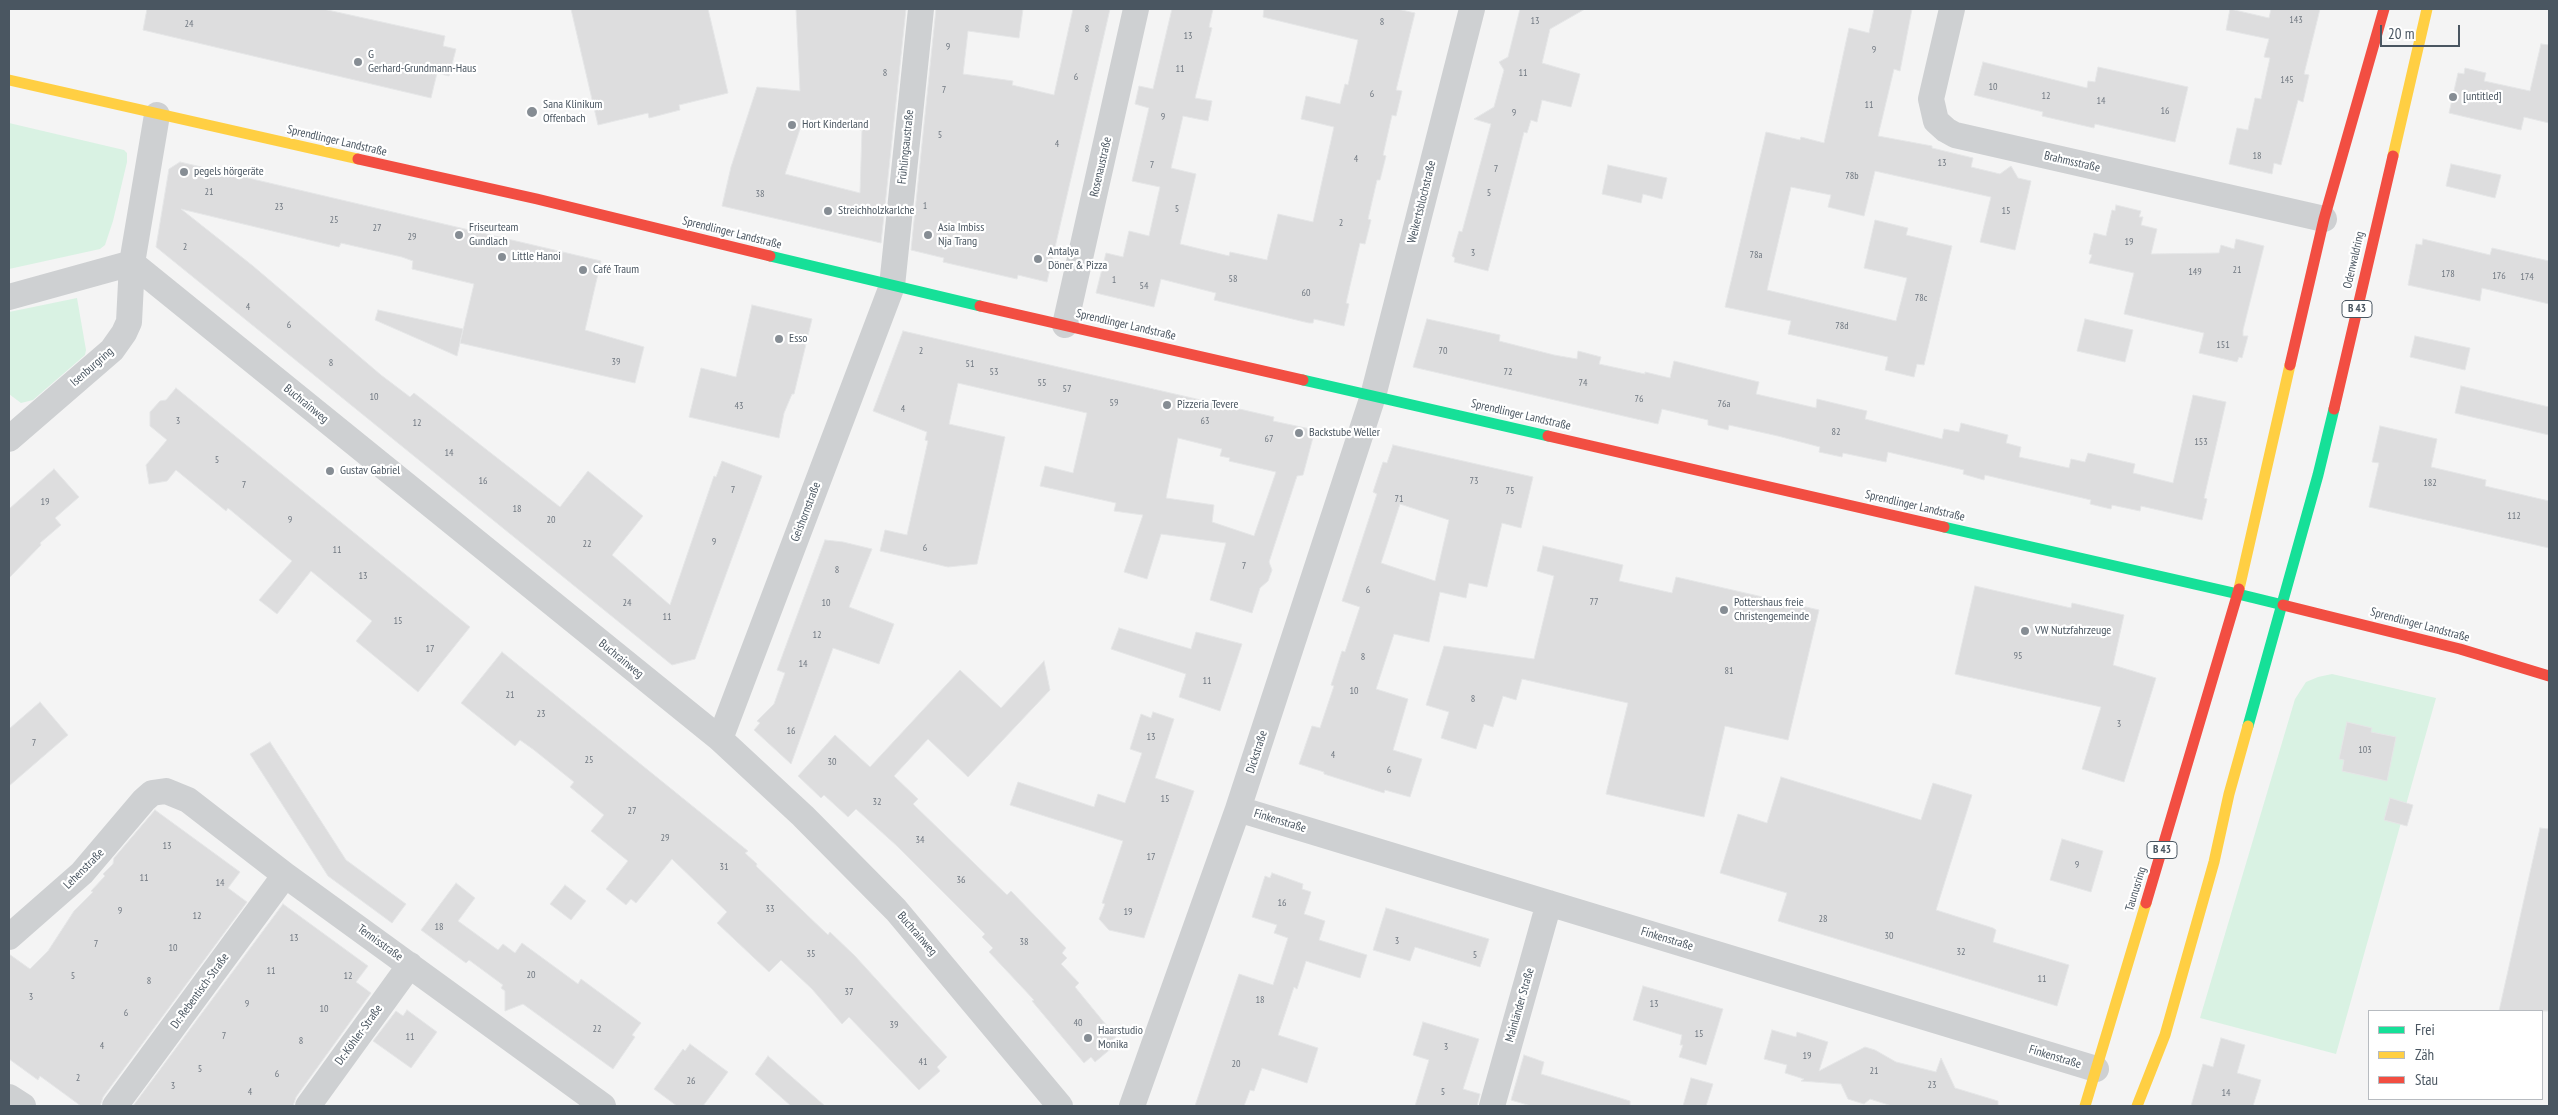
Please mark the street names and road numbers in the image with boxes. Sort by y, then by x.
street label: Frühlingsaustraße [895,109,917,185]
street label: Sprendlinger Landstraße [286,123,388,159]
street label: Rosenaustraße [1087,136,1115,198]
street label: Brahmsstraße [2043,149,2101,175]
street label: Weikertsblochstraße [1405,159,1439,245]
street label: Sprendlinger Landstraße [681,214,783,252]
street label: Odenwaldring [2340,230,2368,290]
road number: B 43 [2342,300,2372,318]
street label: Sprendlinger Landstraße [1075,307,1177,343]
street label: Isenburgring [68,344,116,390]
street label: Buchrainweg [281,382,331,426]
street label: Sprendlinger Landstraße [1470,397,1572,433]
street label: Geishornstraße [788,480,824,544]
street label: Sprendlinger Landstraße [1864,488,1966,524]
street label: Sprendlinger Landstraße [2369,605,2471,645]
street label: Buchrainweg [596,637,646,681]
street label: Dickstraße [1243,729,1271,775]
street label: Finkenstraße [1252,806,1308,836]
road number: B 43 [2147,842,2177,858]
street label: Lehenstraße [61,846,107,892]
street label: Taunusring [2123,865,2149,913]
street label: Buchrainweg [894,909,940,959]
street label: Tennisstraße [355,922,405,964]
street label: Finkenstraße [1639,924,1695,954]
street label: Dr.-Rebentisch-Straße [168,951,232,1031]
street label: Mainländer Straße [1503,966,1537,1044]
street label: Dr.-Köhler-Straße [332,1002,386,1068]
street label: Finkenstraße [2027,1042,2083,1072]

